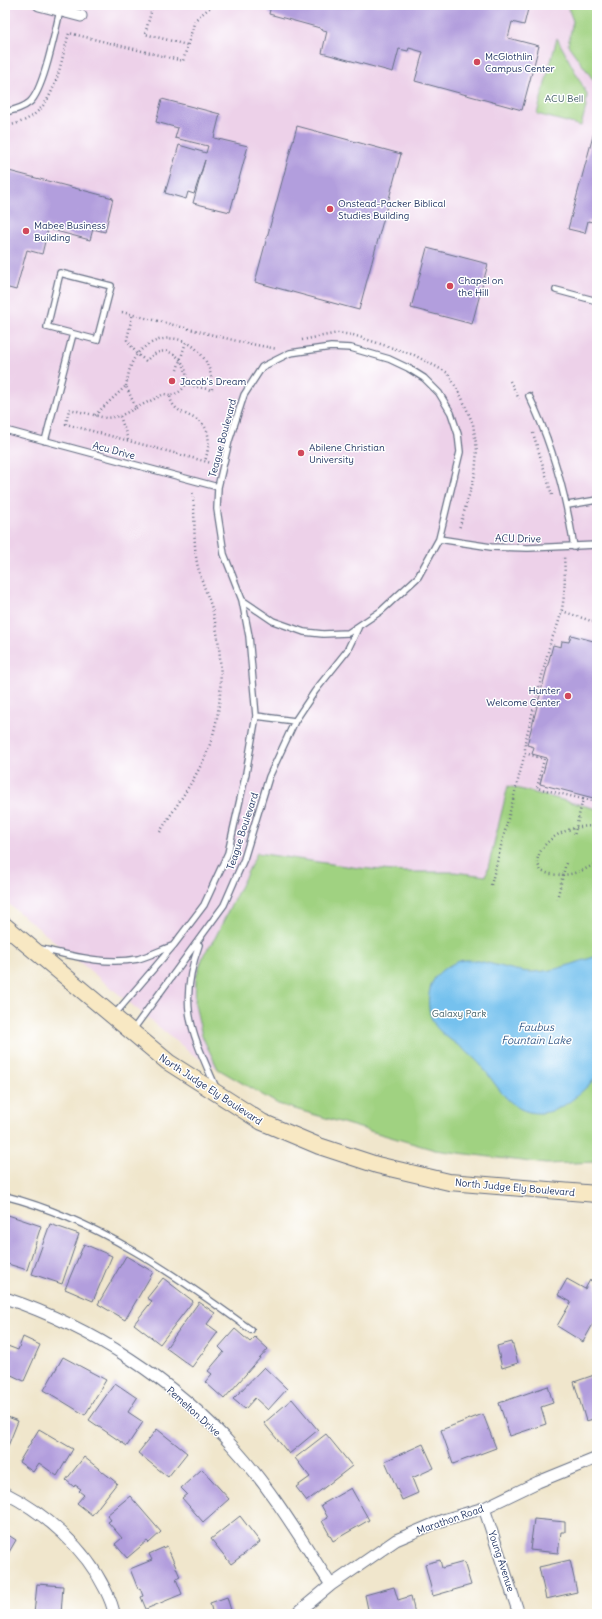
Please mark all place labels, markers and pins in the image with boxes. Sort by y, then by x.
place label: McGlothlin Campus Center [485,50,555,75]
marker: McGlothlin Campus Center [472,57,482,67]
place label: Onstead-Packer Biblical Studies Building [338,197,446,222]
marker: Onstead-Packer Biblical Studies Building [325,204,335,214]
place label: Mabee Business Building [34,219,106,244]
marker: Mabee Business Building [21,226,31,236]
place label: Chapel on the Hill [458,274,503,299]
marker: Chapel on the Hill [445,281,455,291]
place label: Jacob's Dream [180,375,246,388]
marker: Jacob's Dream [167,376,177,386]
place label: Abilene Christian University [309,441,385,466]
marker: Abilene Christian University [296,448,306,458]
place label: Hunter Welcome Center [486,684,560,709]
marker: Hunter Welcome Center [563,691,573,701]

